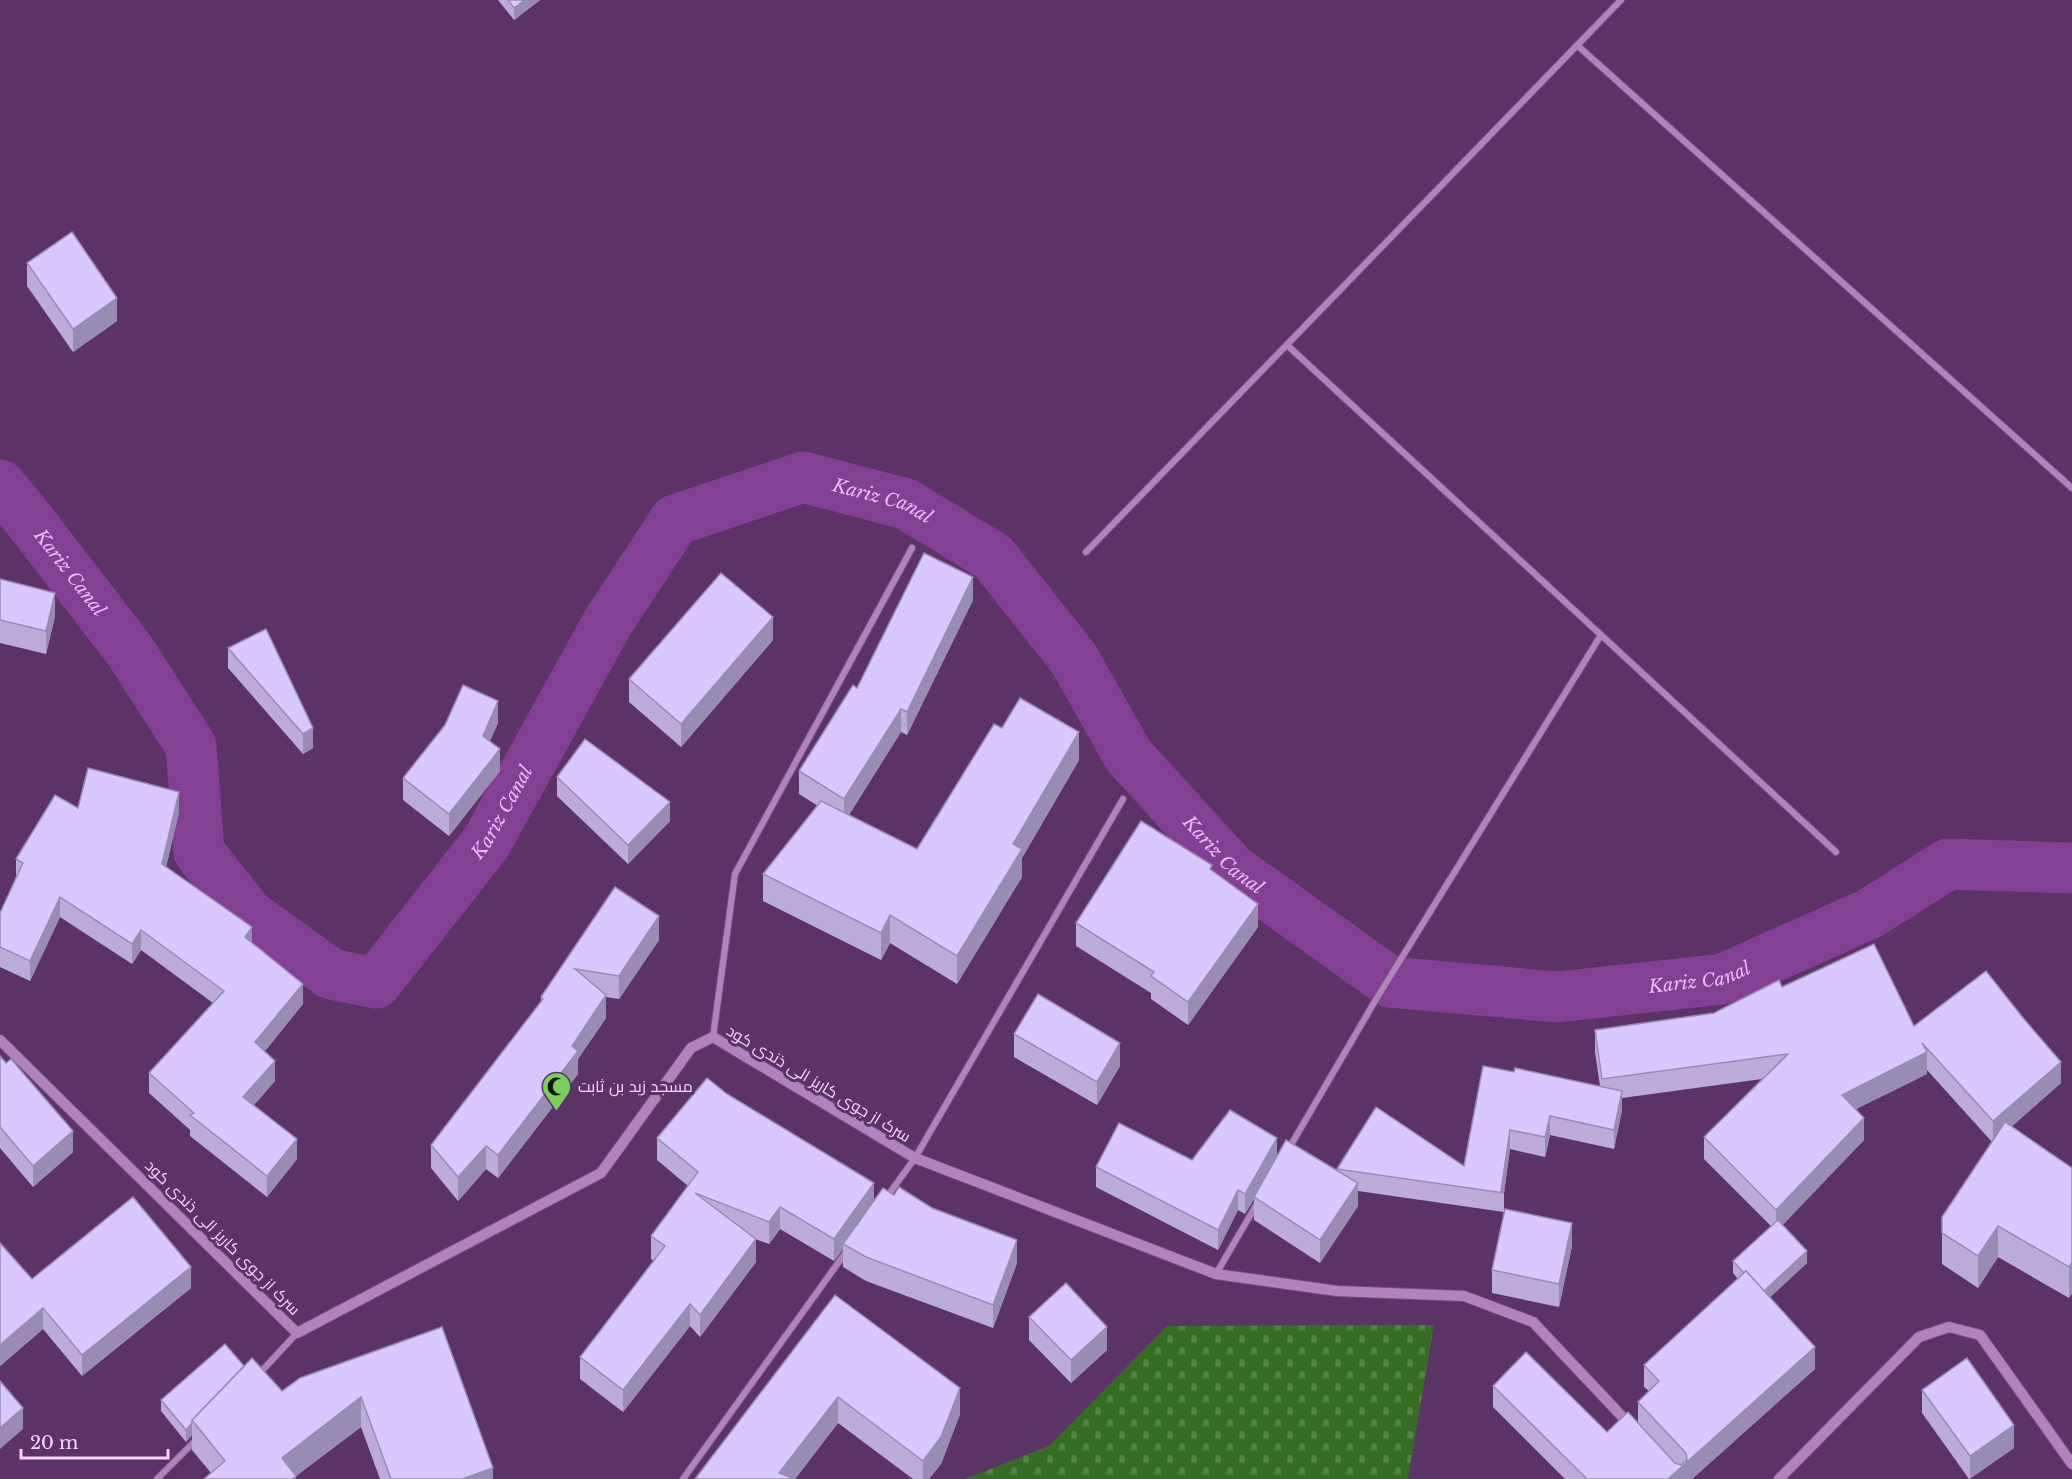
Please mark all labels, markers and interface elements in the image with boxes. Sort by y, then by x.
water label: Kariz Canal [829,474,936,528]
water label: Kariz Canal [29,524,110,621]
water label: Kariz Canal [466,762,538,864]
water label: Kariz Canal [1177,811,1268,899]
water label: Kariz Canal [1646,957,1754,998]
street label: سرک از جوی کاریز الی ذندی کود [723,1020,915,1147]
mosque icon: مسجد زید بن ثابت [541,1070,573,1112]
place label: مسجد زید بن ثابت [578,1076,693,1097]
street label: سرک از جوی کاریز الی ذندی کود [140,1155,305,1320]
scale bar [21,1422,168,1460]
text: 20 m [30,1432,78,1454]

